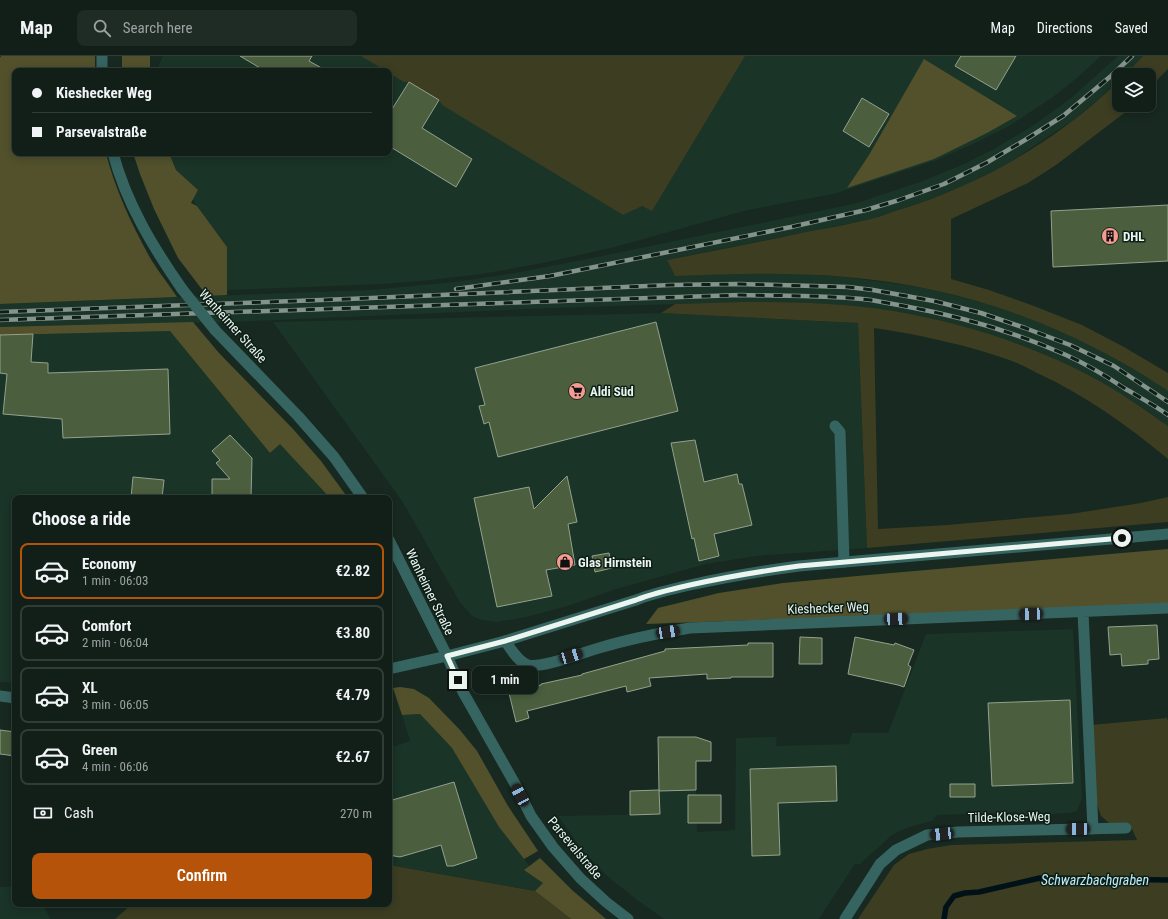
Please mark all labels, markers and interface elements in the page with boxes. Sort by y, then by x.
search box [77,10,357,46]
text: Map [20,16,53,39]
icon: search [91,17,113,39]
text: Search here [123,19,193,37]
text: Map [991,20,1015,36]
text: Directions [1037,20,1093,36]
text: Saved [1115,20,1148,36]
map controls [1112,68,1156,112]
button: layers [1112,68,1156,112]
text: Kieshecker Weg [56,84,152,102]
text: Parsevalstraße [56,123,147,141]
building icon: DHL [1100,226,1120,246]
place label: DHL [1123,229,1145,244]
street label: Wanheimer Straße [196,286,270,366]
supermarket icon: Aldi Süd [567,381,587,401]
place label: Aldi Süd [590,384,634,399]
text: Choose a ride [32,508,131,529]
route start [1113,529,1131,547]
street label: Wanheimer Straße [403,547,457,637]
shop icon: Glas Hirnstein [555,552,575,572]
icon: car [34,553,70,589]
text: Economy [82,555,136,573]
place label: Glas Hirnstein [578,555,652,570]
text: €2.82 [336,562,370,580]
text: 1 min · 06:03 [82,573,148,588]
street label: Kieshecker Weg [787,599,869,617]
car [1019,608,1043,620]
car [884,612,908,626]
icon: car [34,615,70,651]
text: Comfort [82,617,131,635]
text: €3.80 [336,624,370,642]
car [655,624,681,640]
text: 2 min · 06:04 [82,635,148,650]
car [558,647,584,665]
callout: 1 min [472,666,538,694]
route end [449,671,467,689]
text: 1 min [491,672,519,687]
icon: car [34,677,70,713]
text: XL [82,679,98,697]
text: €4.79 [336,686,370,704]
text: 3 min · 06:05 [82,697,148,712]
icon: car [34,739,70,775]
text: Green [82,741,117,759]
text: €2.67 [336,748,370,766]
text: 4 min · 06:06 [82,759,148,774]
car [509,782,531,808]
icon: cash [32,802,54,824]
text: Cash [64,804,94,822]
text: 270 m [340,806,372,821]
street label: Tilde-Klose-Weg [968,809,1050,825]
street label: Parsevalstraße [545,814,605,882]
car [1066,823,1090,835]
car [929,827,955,841]
button: Confirm [32,853,372,899]
water label: Schwarzbachgraben [1041,872,1149,888]

